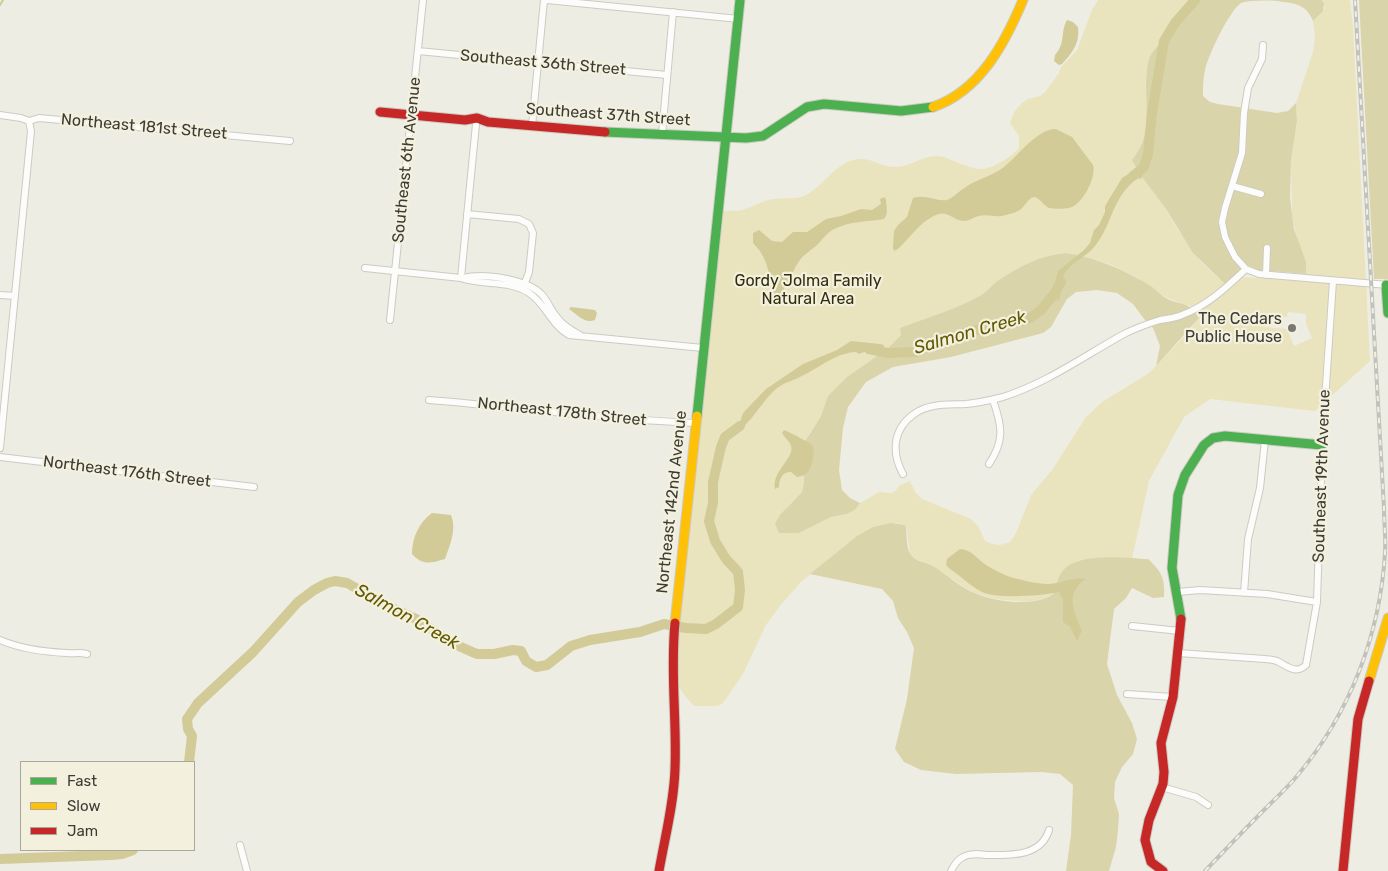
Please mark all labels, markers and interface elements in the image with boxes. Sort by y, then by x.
street label: Southeast 36th Street [459,46,627,80]
street label: Southeast 6th Avenue [389,76,425,244]
street label: Southeast 37th Street [525,100,691,130]
street label: Northeast 181st Street [60,110,228,144]
park label: Gordy Jolma Family Natural Area [735,271,881,309]
water label: Salmon Creek [911,307,1029,359]
place label: The Cedars Public House [1185,309,1282,347]
marker: The Cedars Public House [1286,322,1298,334]
street label: Southeast 19th Avenue [1309,389,1335,563]
street label: Northeast 178th Street [477,394,647,430]
street label: Northeast 142nd Avenue [653,410,691,594]
street label: Northeast 176th Street [42,452,212,492]
water label: Salmon Creek [351,579,463,655]
legend [20,761,195,851]
text: Fast [67,772,97,790]
text: Slow [67,797,100,815]
text: Jam [67,822,98,840]

